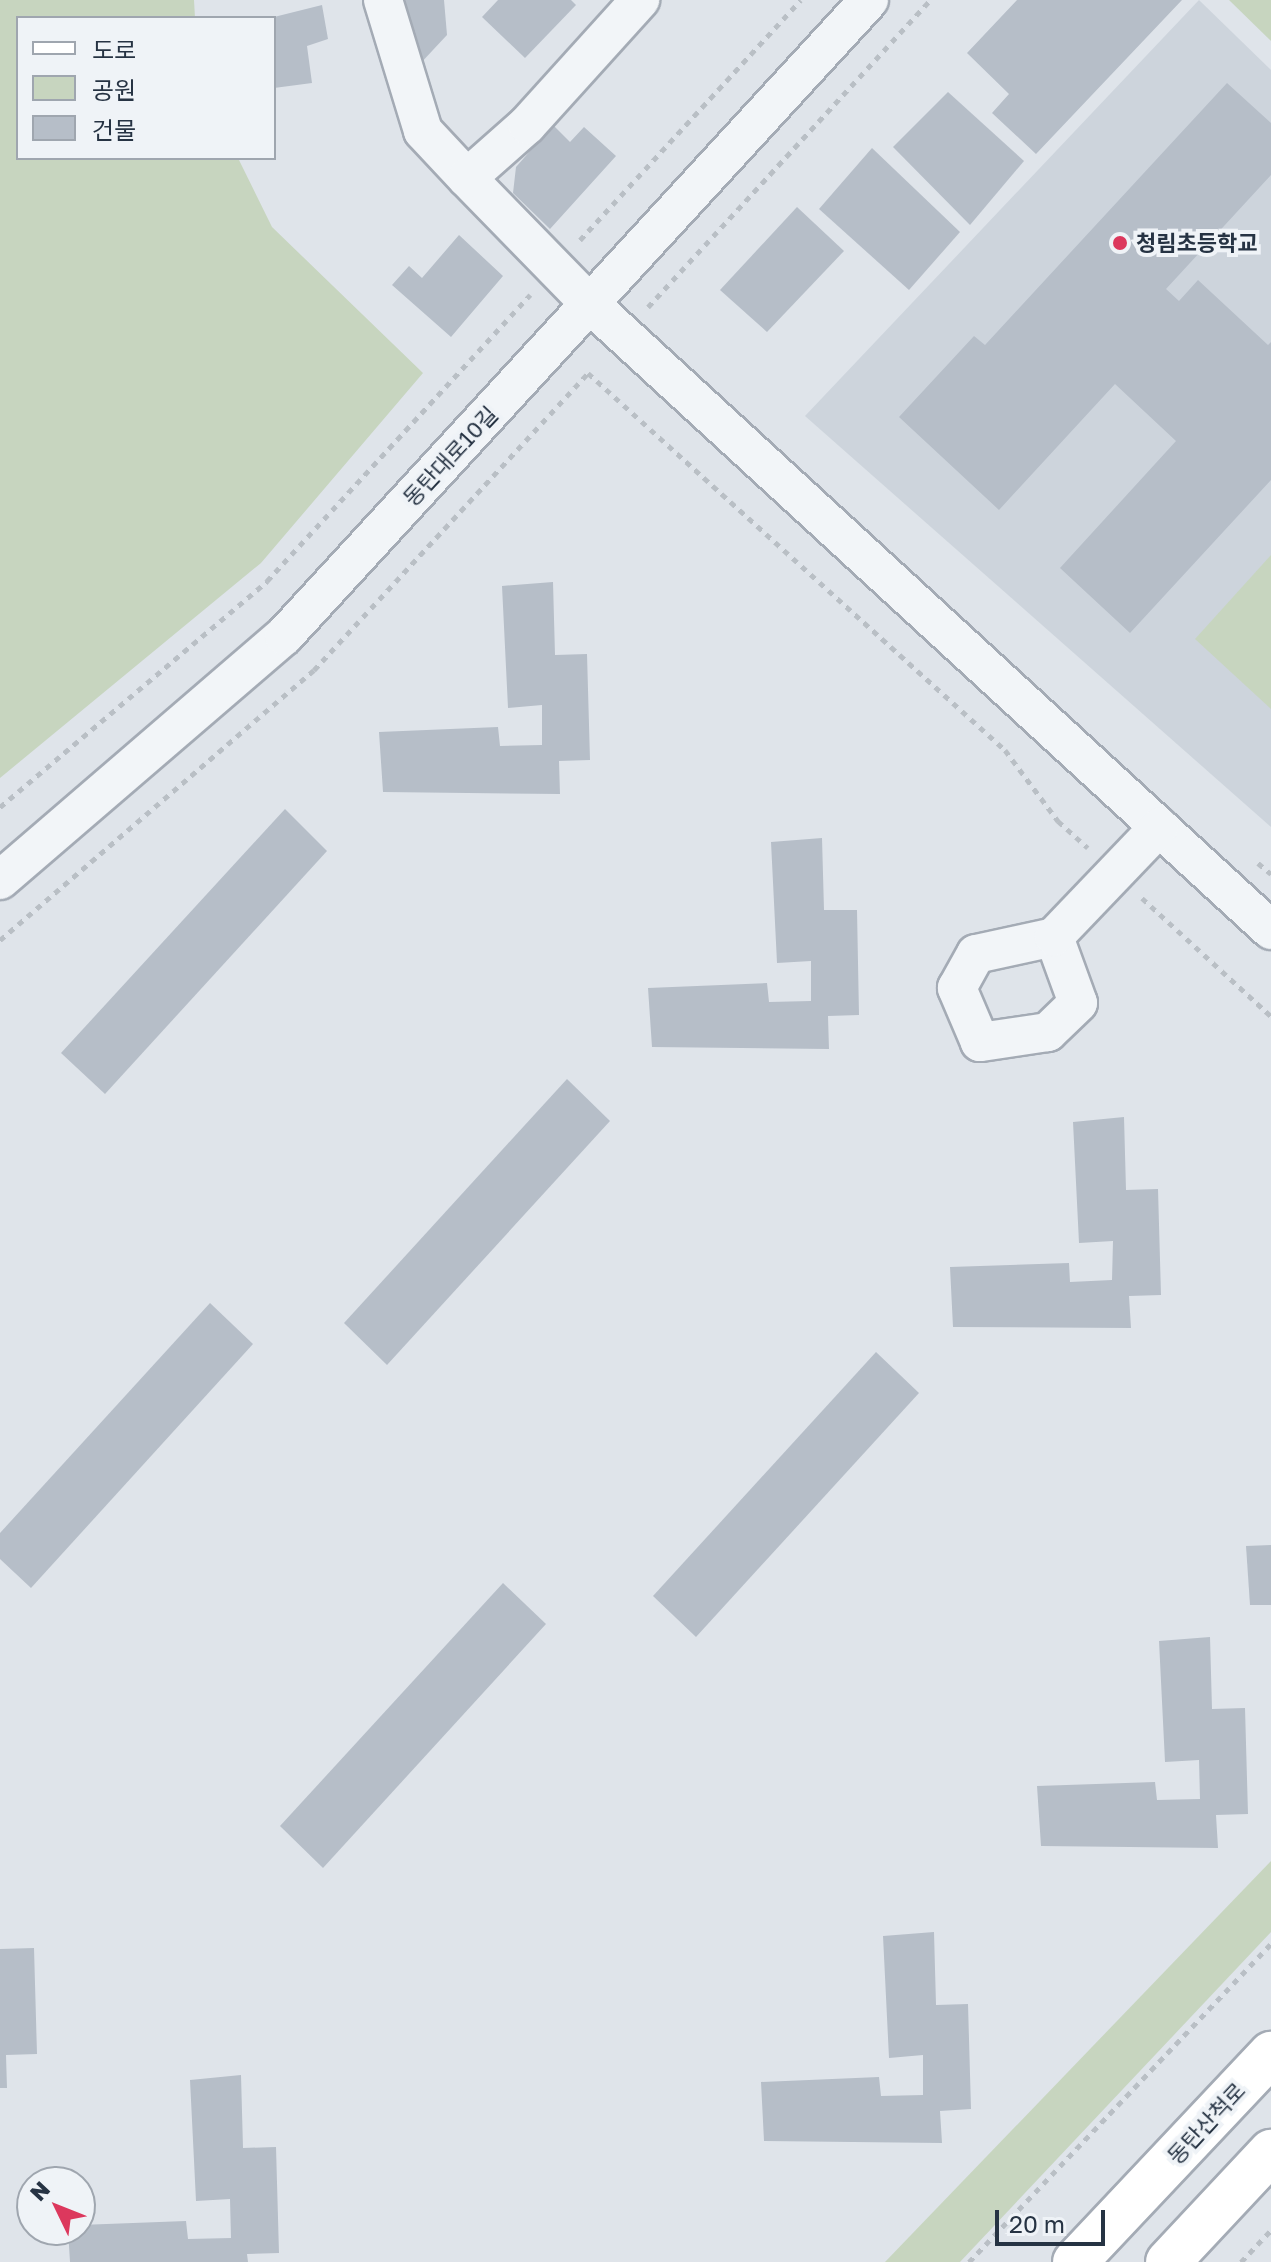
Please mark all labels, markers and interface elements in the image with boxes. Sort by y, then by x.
legend [16,16,276,160]
text: 도로 [92,35,136,64]
text: 공원 [92,75,136,104]
text: 건물 [92,115,136,144]
place label: 청림초등학교 [1136,230,1257,256]
marker: 청림초등학교 [1111,234,1129,252]
street label: 동탄대로10길 [398,401,502,511]
street label: 동탄산척로 [1162,2077,1250,2169]
north arrow [16,2166,96,2246]
text: N [24,2175,55,2206]
scale bar [999,2194,1109,2244]
text: 20 m [1009,2209,1065,2238]

